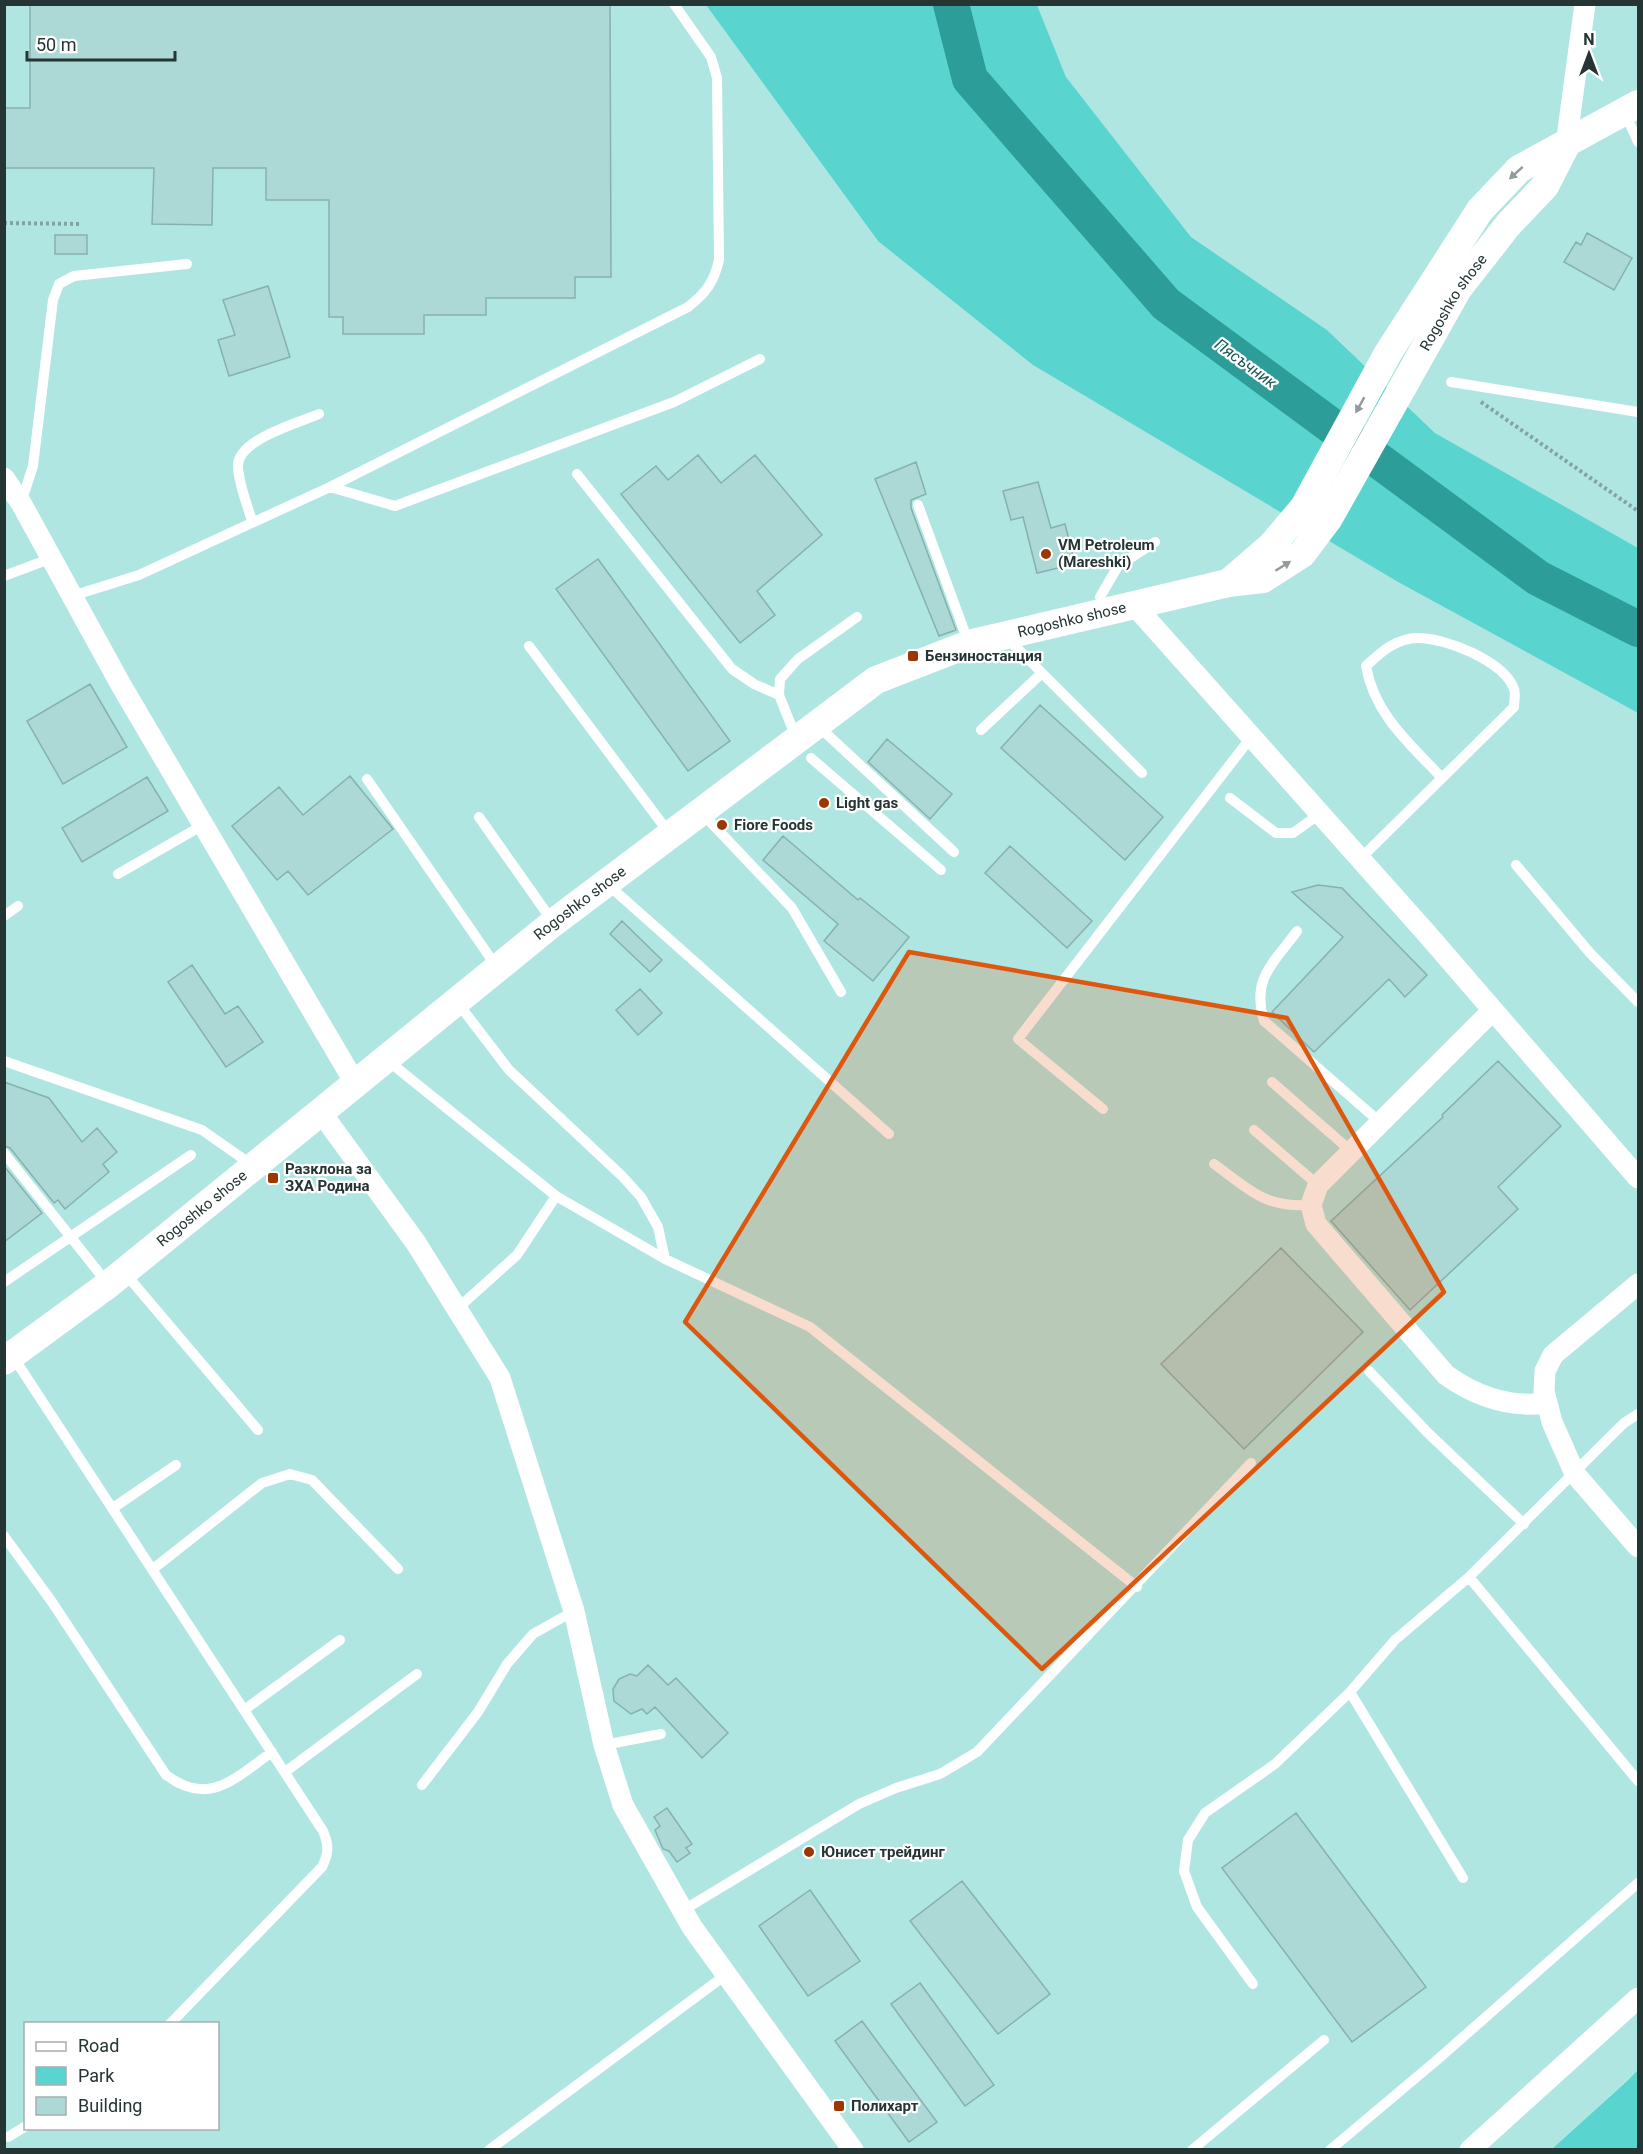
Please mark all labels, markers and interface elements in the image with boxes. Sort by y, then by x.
scale bar [27,24,176,62]
north arrow [1559,24,1619,84]
text: N [1583,30,1595,49]
text: 50 m [36,34,76,55]
one-way arrow [1508,166,1523,180]
street label: Rogoshko shose [1416,251,1491,354]
water label: Пясъчник [1211,335,1281,393]
one-way arrow [1355,396,1365,413]
place label: VM Petroleum (Mareshki) [1058,536,1155,571]
marker: VM Petroleum (Mareshki) [1039,547,1053,561]
one-way arrow [1275,561,1291,572]
street label: Rogoshko shose [1016,598,1128,641]
place label: Бензиностанция [925,647,1042,665]
marker: Бензиностанция [906,649,920,663]
place label: Light gas [836,794,898,812]
marker: Light gas [817,796,831,810]
place label: Fiore Foods [734,816,813,834]
marker: Fiore Foods [715,818,729,832]
street label: Rogoshko shose [530,862,630,944]
place label: Разклона за ЗХА Родина [285,1160,372,1195]
street label: Rogoshko shose [153,1166,251,1250]
marker: Разклона за ЗХА Родина [266,1171,280,1185]
place label: Юнисет трейдинг [821,1843,945,1861]
marker: Юнисет трейдинг [802,1845,816,1859]
legend [24,2022,219,2130]
text: Road [78,2035,119,2056]
text: Park [78,2065,115,2086]
text: Building [78,2095,142,2116]
place label: Полихарт [851,2097,919,2115]
marker: Полихарт [832,2099,846,2113]

